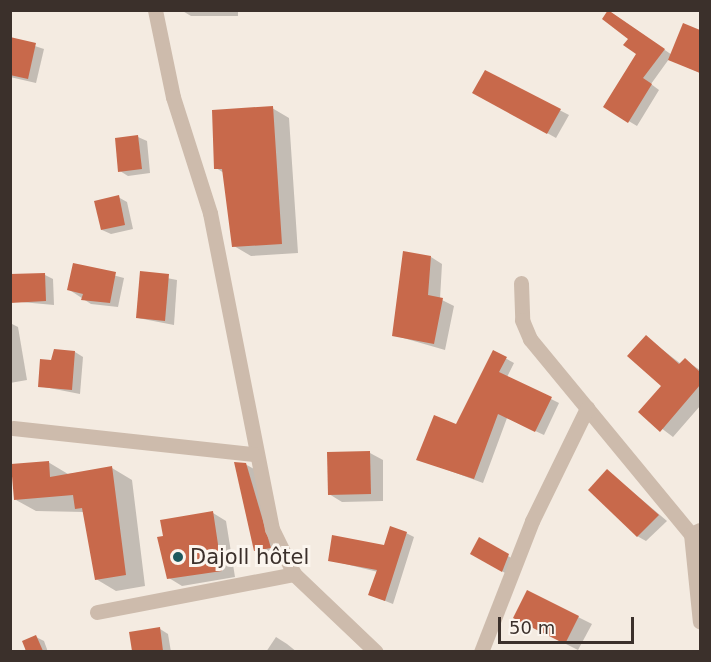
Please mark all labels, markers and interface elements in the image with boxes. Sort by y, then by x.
place label: Dajoll hôtel [190,544,309,570]
marker: Dajoll hôtel [171,550,185,564]
scale bar [501,605,638,643]
text: 50 m [509,617,555,638]

